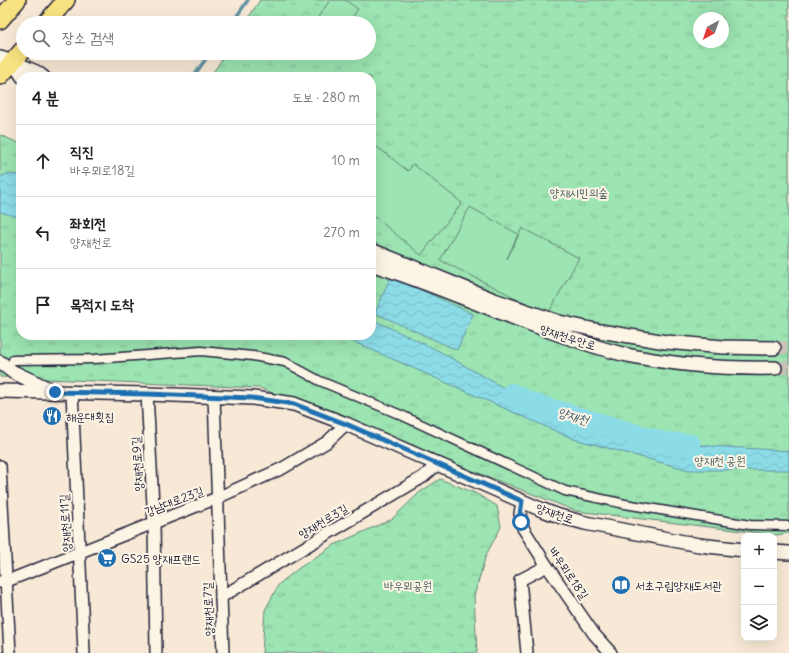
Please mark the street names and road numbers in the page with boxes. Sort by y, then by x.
street label: 양재천우안로 [538,321,598,353]
street label: 양재천로9길 [128,436,146,492]
street label: 강남대로23길 [143,483,206,519]
street label: 양재천로11길 [56,493,74,552]
street label: 양재천로3길 [296,500,351,542]
street label: 양재천로 [534,500,576,526]
street label: 바우뫼로18길 [546,544,592,602]
street label: 양재천로7길 [200,581,216,636]

